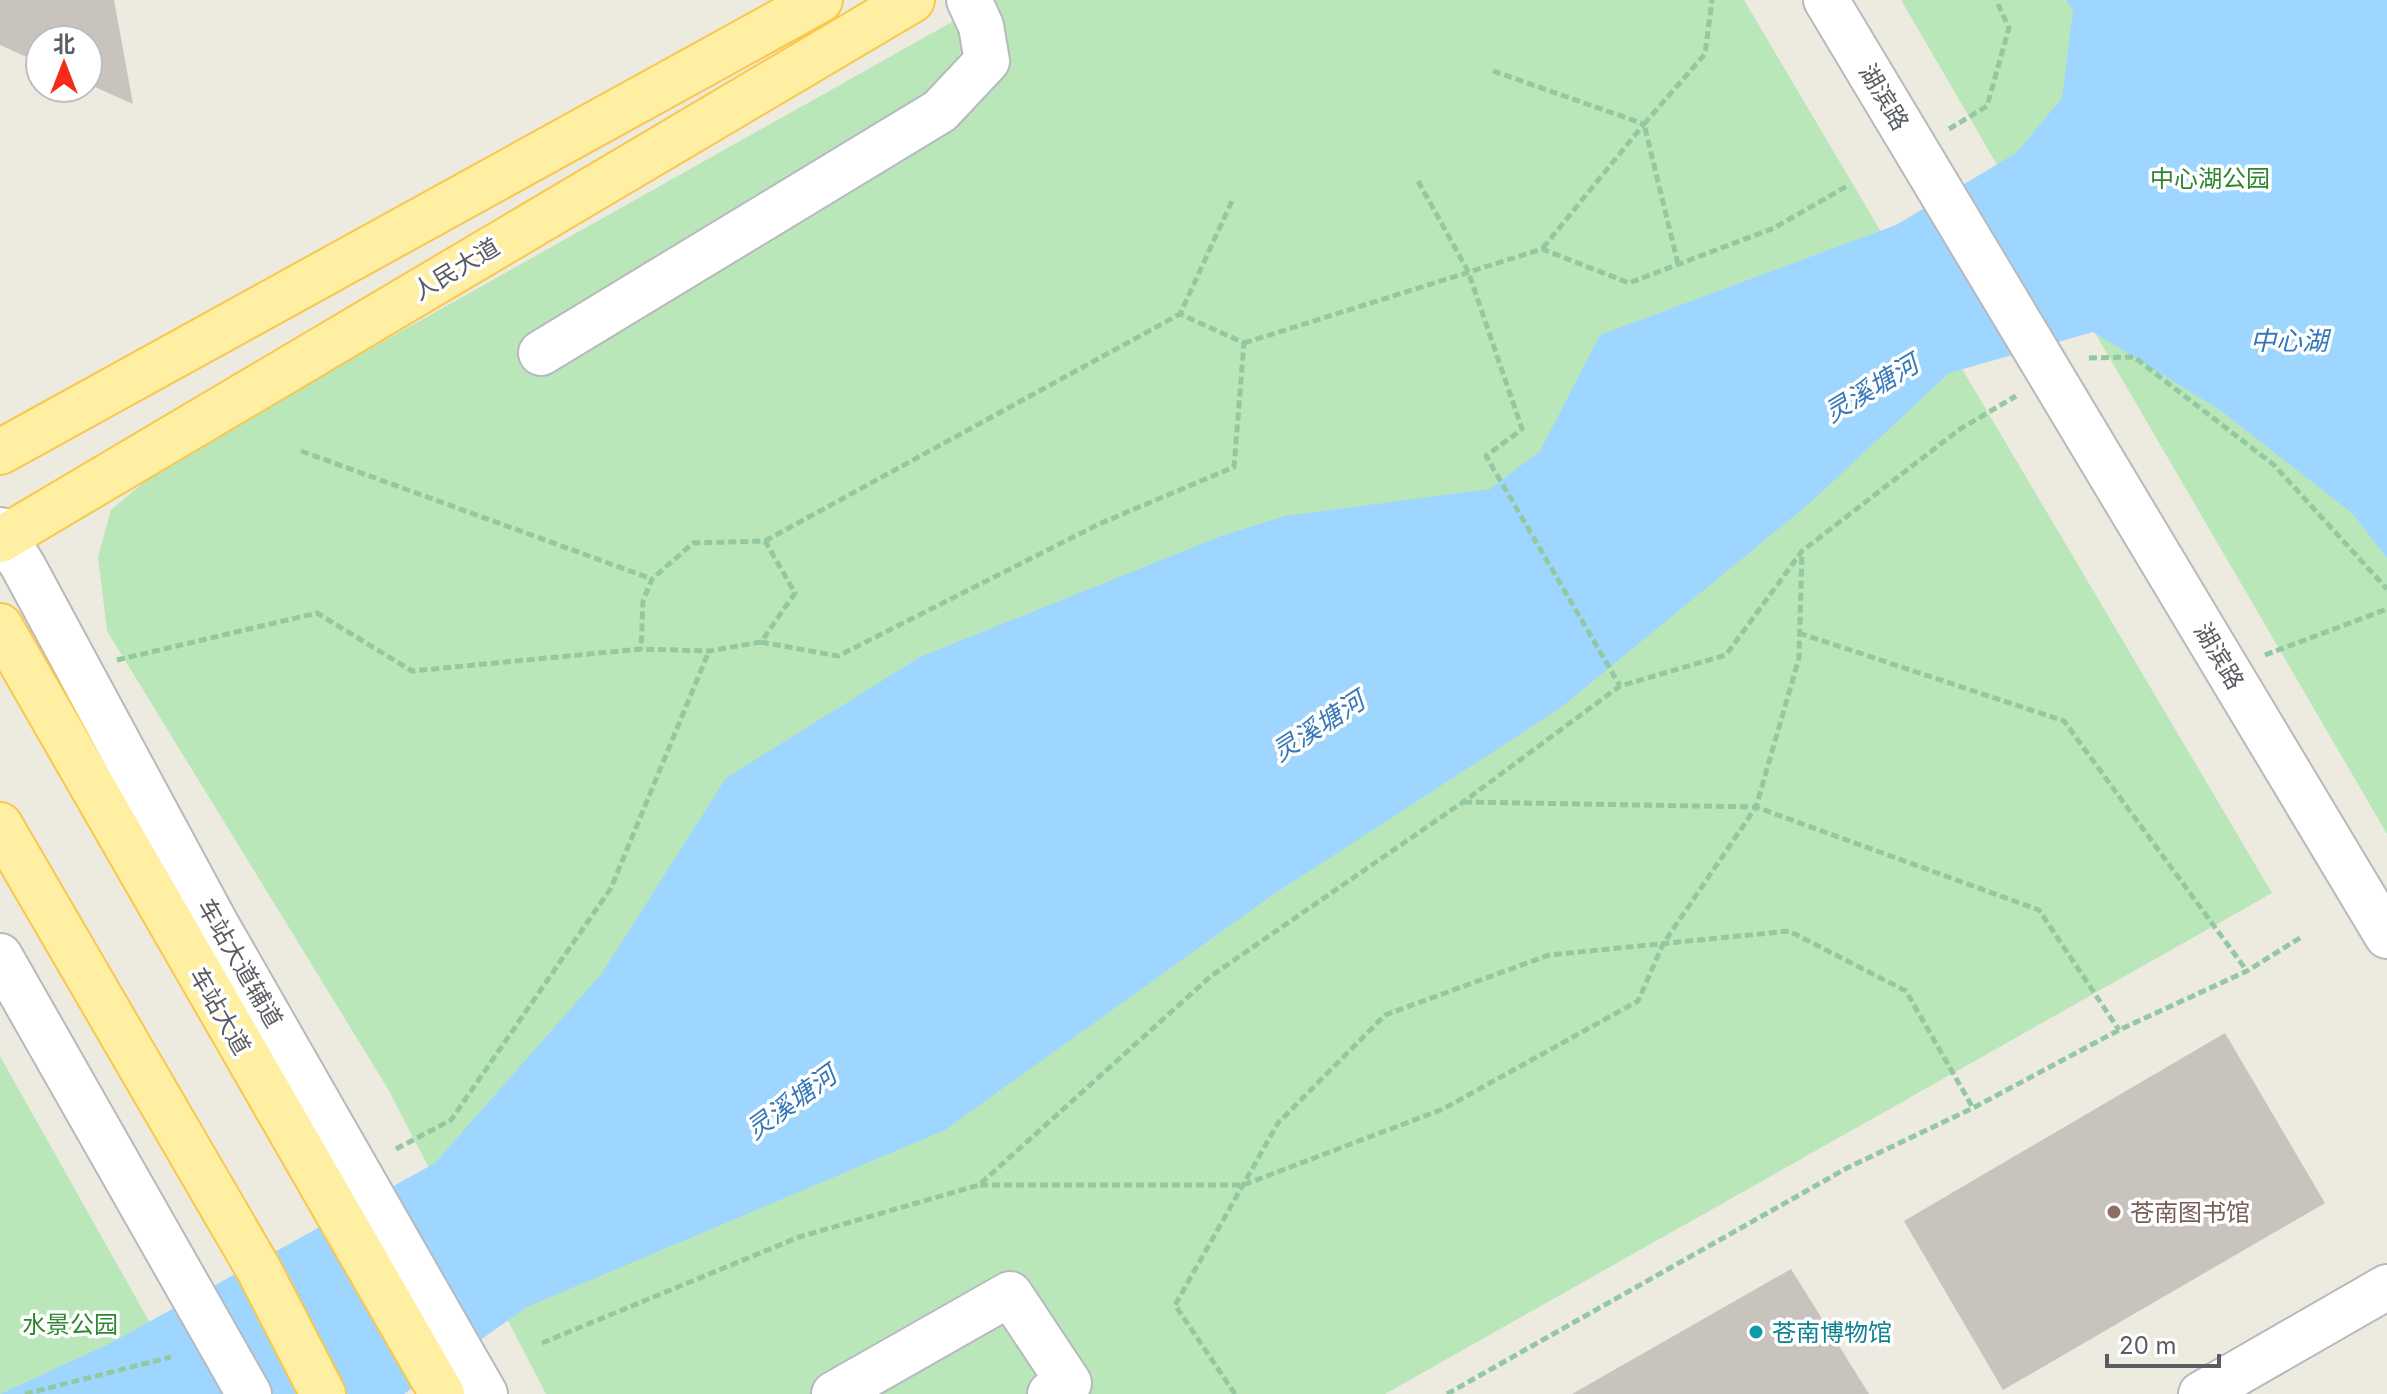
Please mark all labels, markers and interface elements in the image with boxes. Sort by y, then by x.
north arrow [24,24,104,104]
text: 北 [53,31,75,57]
street label: 湖滨路 [1853,59,1915,135]
park label: 中心湖公园 [2150,164,2270,193]
street label: 人民大道 [407,232,505,306]
water label: 中心湖 [2250,325,2332,356]
water label: 灵溪塘河 [1818,345,1928,428]
street label: 湖滨路 [2188,618,2250,694]
water label: 灵溪塘河 [1266,682,1374,767]
street label: 车站大道辅道 [192,893,288,1033]
street label: 车站大道 [184,962,256,1060]
water label: 灵溪塘河 [740,1056,846,1145]
place label: 苍南图书馆 [2130,1198,2250,1227]
marker: 苍南图书馆 [2105,1203,2123,1221]
park label: 水景公园 [22,1310,118,1339]
place label: 苍南博物馆 [1772,1318,1892,1347]
scale bar [2107,1318,2219,1368]
marker: 苍南博物馆 [1747,1323,1765,1341]
text: 20 m [2119,1331,2177,1360]

